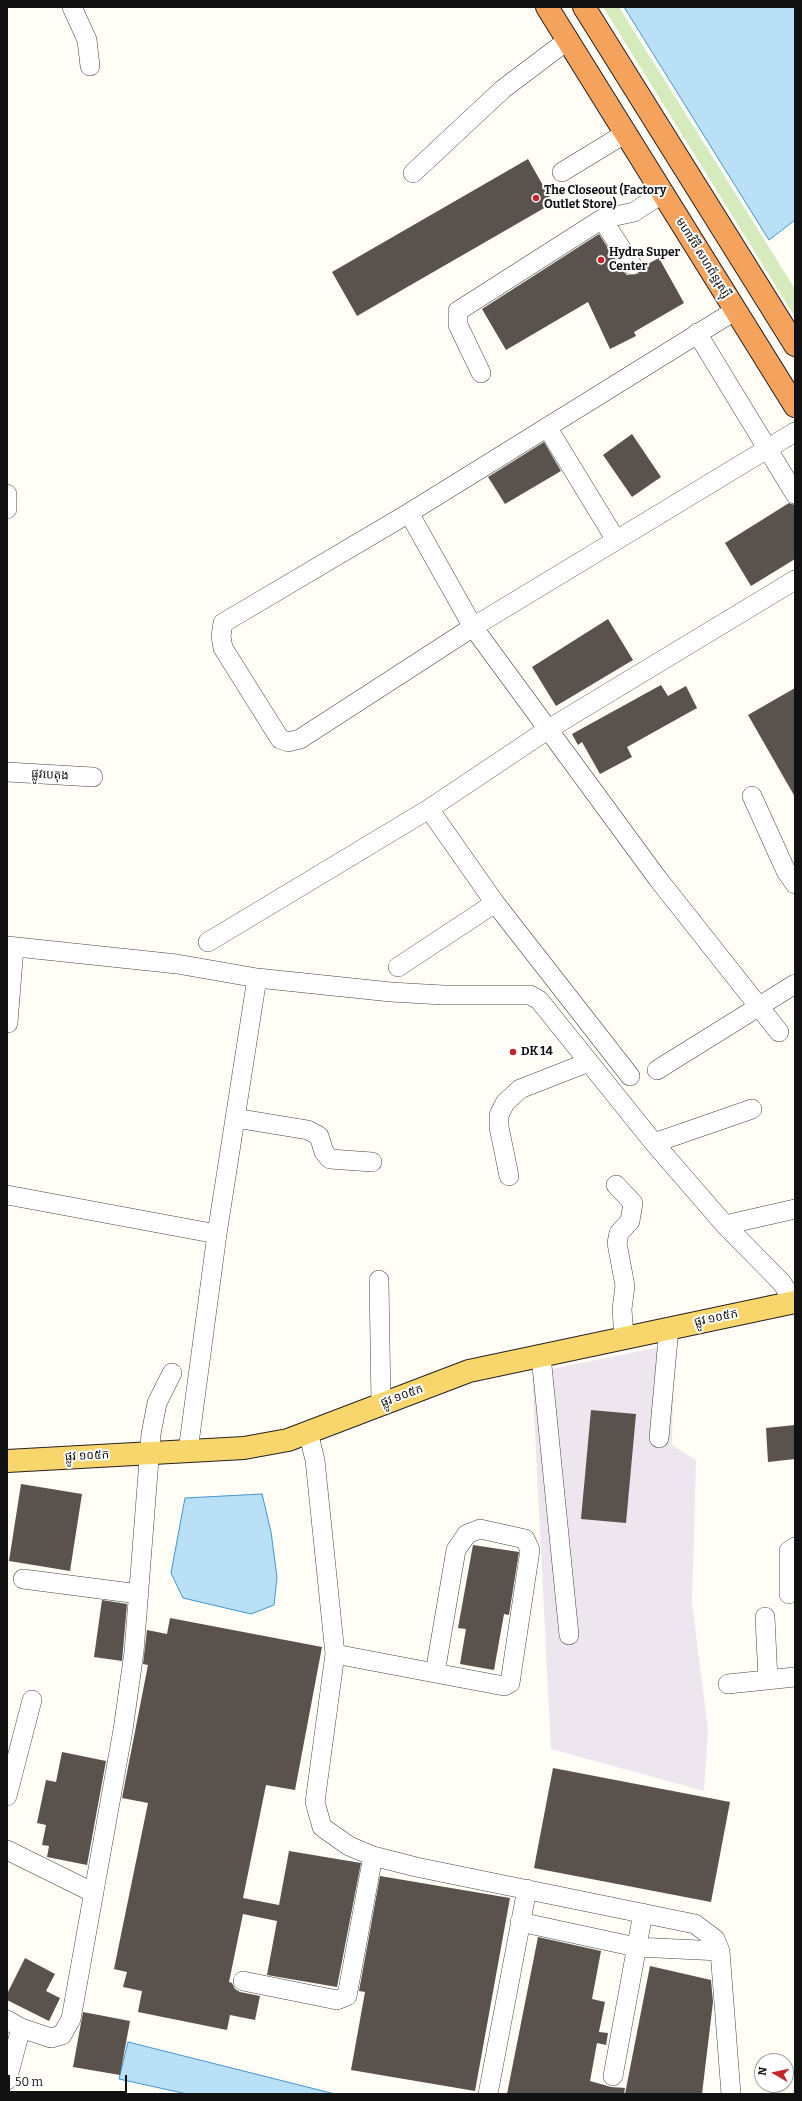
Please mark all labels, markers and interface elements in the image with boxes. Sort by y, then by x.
place label: The Closeout (Factory Outlet Store) [544,184,666,212]
marker: The Closeout (Factory Outlet Store) [531,193,541,203]
street label: មហាវិថី សហព័ន្ធរុស្ស៊ី [673,215,733,301]
place label: Hydra Super Center [609,246,680,274]
marker: Hydra Super Center [596,255,606,265]
street label: ផ្លូវបេតុង [31,767,69,783]
place label: DK 14 [521,1045,553,1059]
marker: DK 14 [508,1047,518,1057]
street label: ផ្លូវ ១០៥ក [693,1306,739,1330]
street label: ផ្លូវ ១០៥ក [379,1382,425,1410]
street label: ផ្លូវ ១០៥ក [64,1448,110,1464]
north arrow [754,2053,794,2093]
text: N [756,2066,770,2076]
scale bar [10,2067,129,2093]
text: 50 m [15,2075,43,2089]

